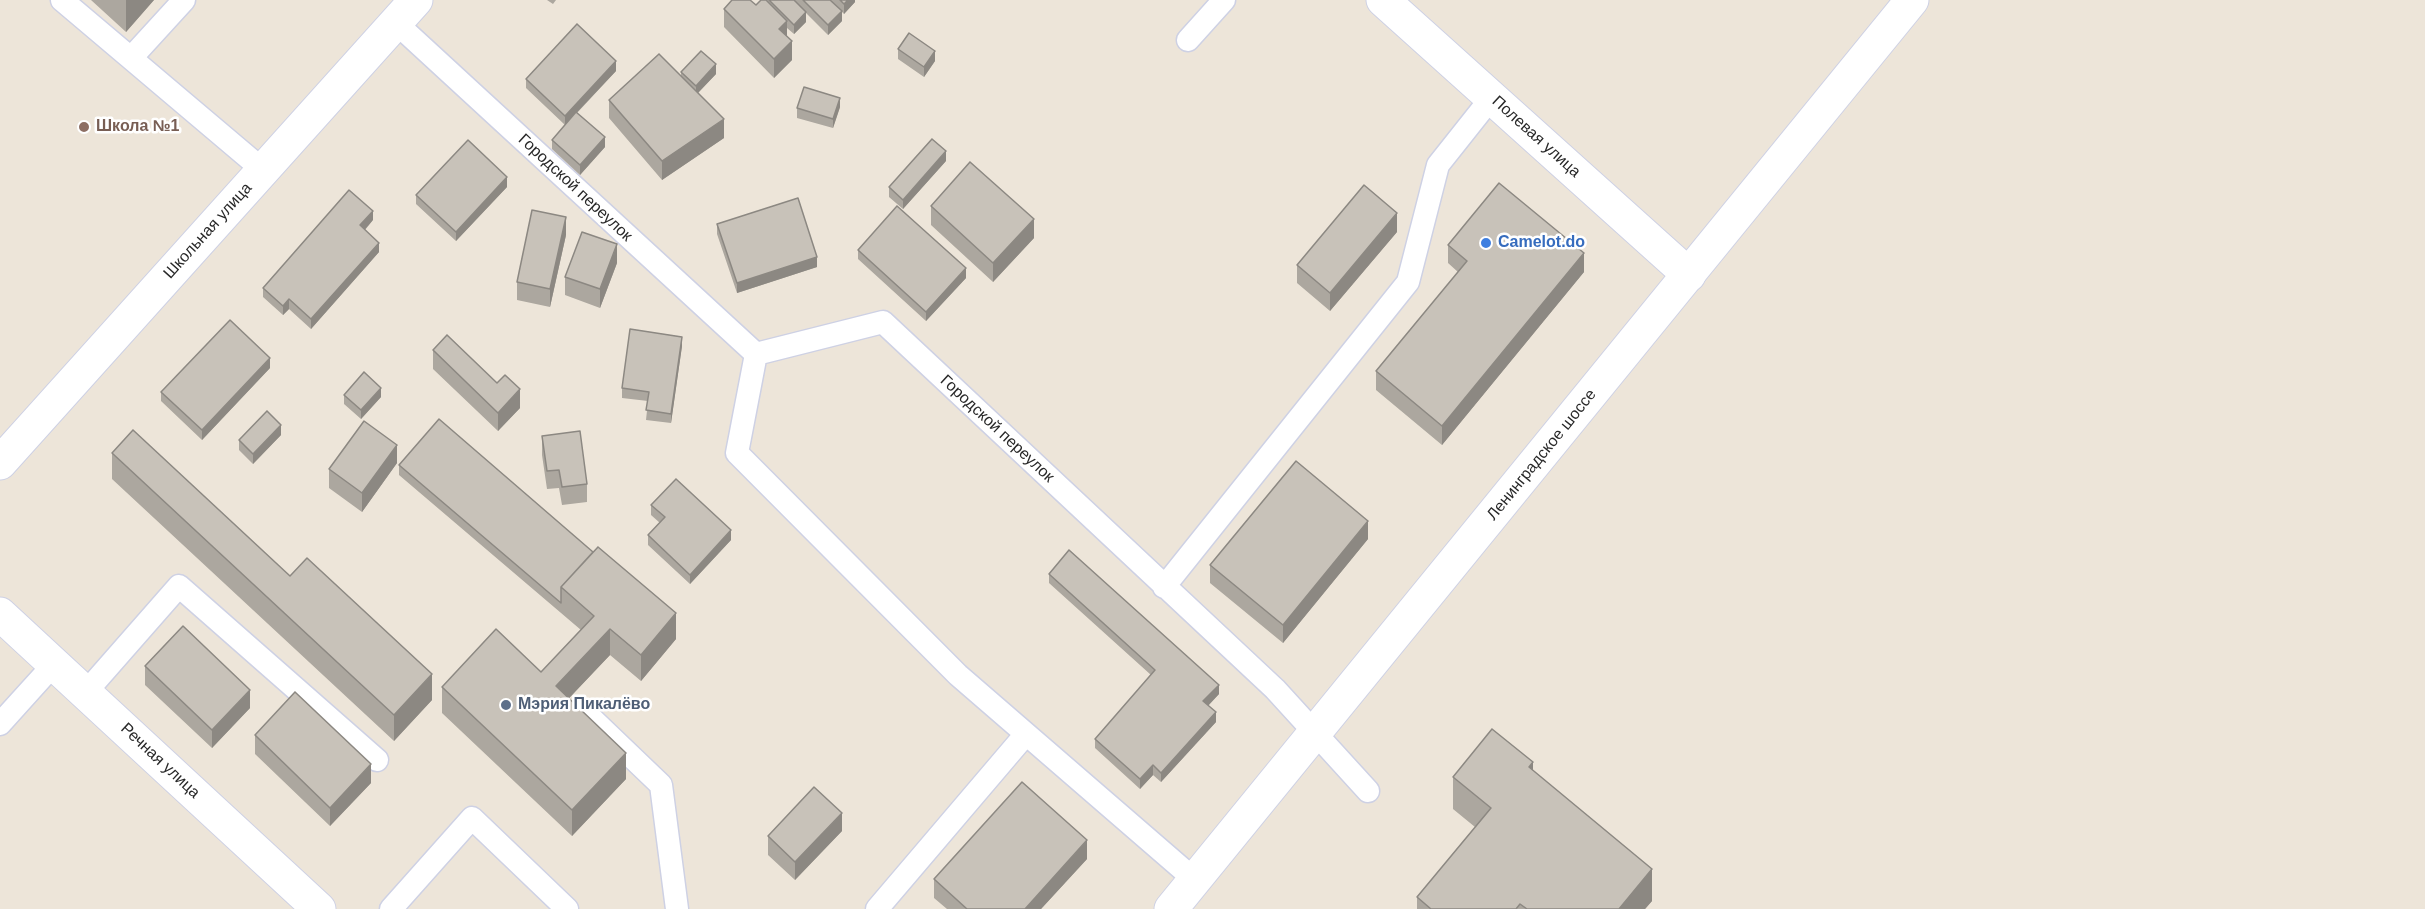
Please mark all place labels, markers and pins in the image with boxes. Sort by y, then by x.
place label: Школа №1 [96,117,179,137]
marker: Школа №1 [77,120,91,134]
place label: Camelot.do [1498,233,1585,253]
marker: Camelot.do [1479,236,1493,250]
place label: Мэрия Пикалёво [518,695,650,715]
marker: Мэрия Пикалёво [499,698,513,712]

